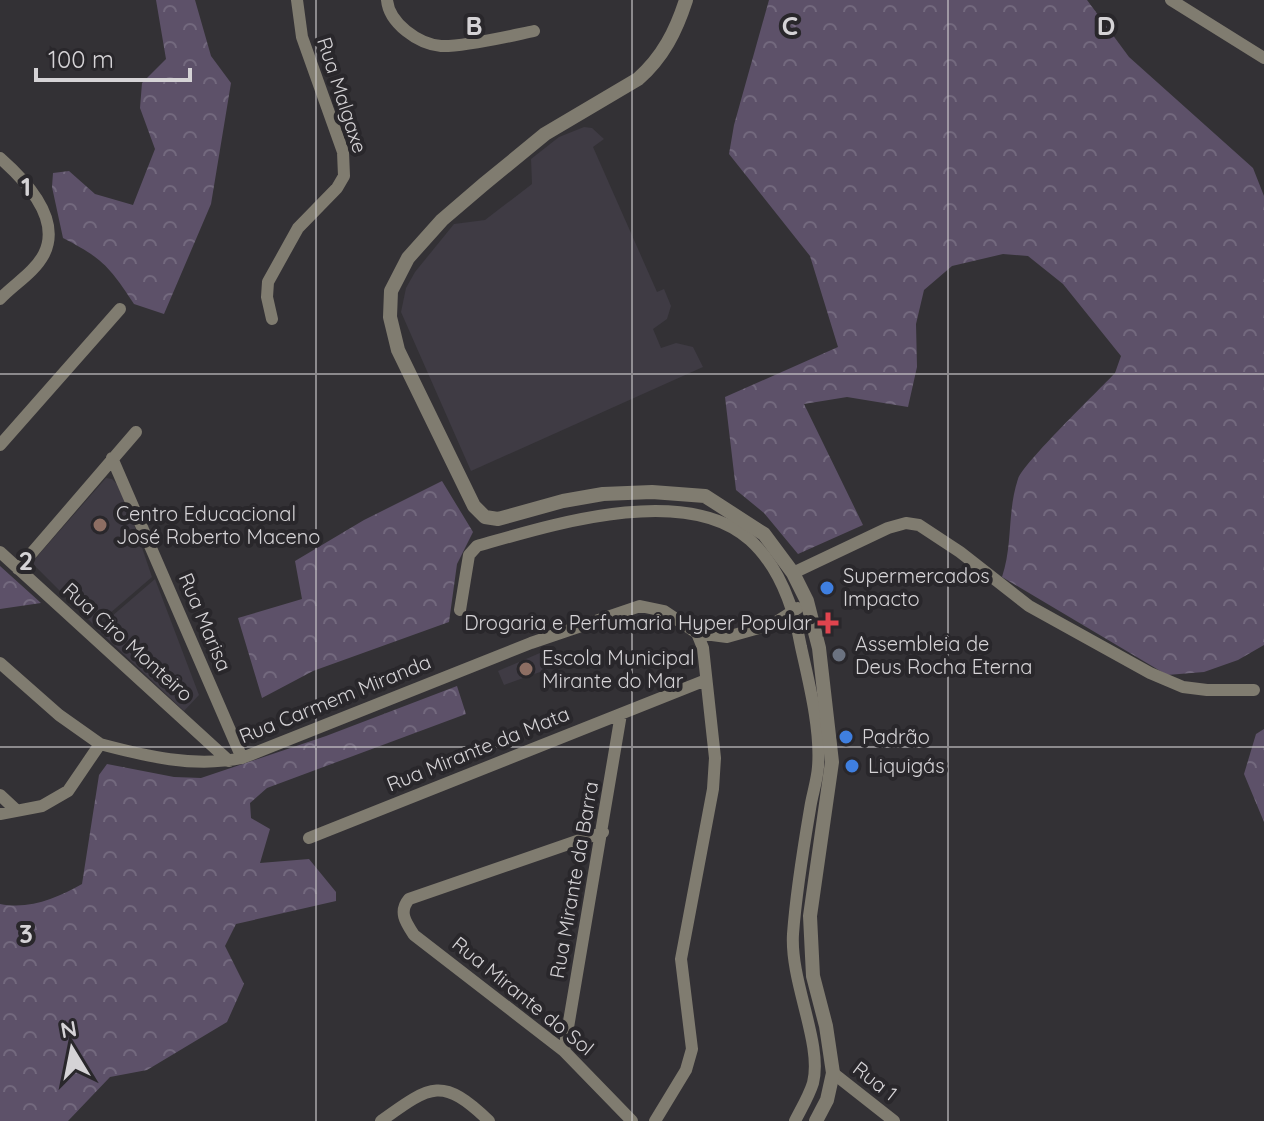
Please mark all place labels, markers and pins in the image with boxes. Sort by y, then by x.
place label: Centro Educacional José Roberto Maceno [116,501,320,549]
marker: Centro Educacional José Roberto Maceno [91,516,109,534]
place label: Supermercados Impacto [843,563,990,611]
marker: Supermercados Impacto [818,579,836,597]
place label: Drogaria e Perfumaria Hyper Popular [464,610,812,635]
marker: Drogaria e Perfumaria Hyper Popular [819,614,837,632]
place label: Assembleia de Deus Rocha Eterna [855,631,1032,679]
place label: Escola Municipal Mirante do Mar [542,645,695,693]
marker: Assembleia de Deus Rocha Eterna [830,646,848,664]
marker: Escola Municipal Mirante do Mar [517,660,535,678]
place label: Padrão [862,724,930,749]
marker: Padrão [837,728,855,746]
place label: Liquigás [868,753,945,778]
marker: Liquigás [843,757,861,775]

